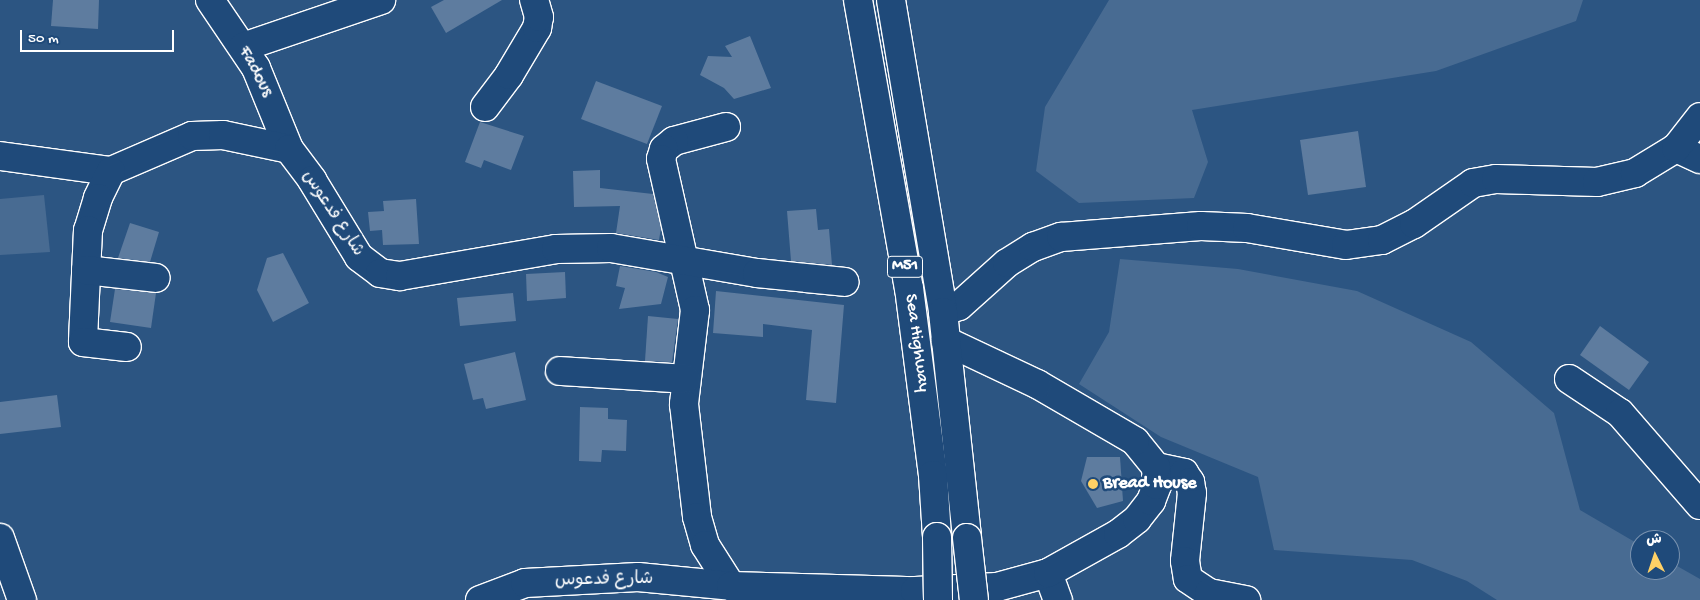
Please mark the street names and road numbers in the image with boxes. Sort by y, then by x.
street label: Fadous [233,43,277,101]
street label: شارع فدعوس [296,167,368,261]
road number: M51 [886,253,924,280]
street label: Sea Highway [898,293,934,393]
street label: شارع فدعوس [555,569,653,593]

